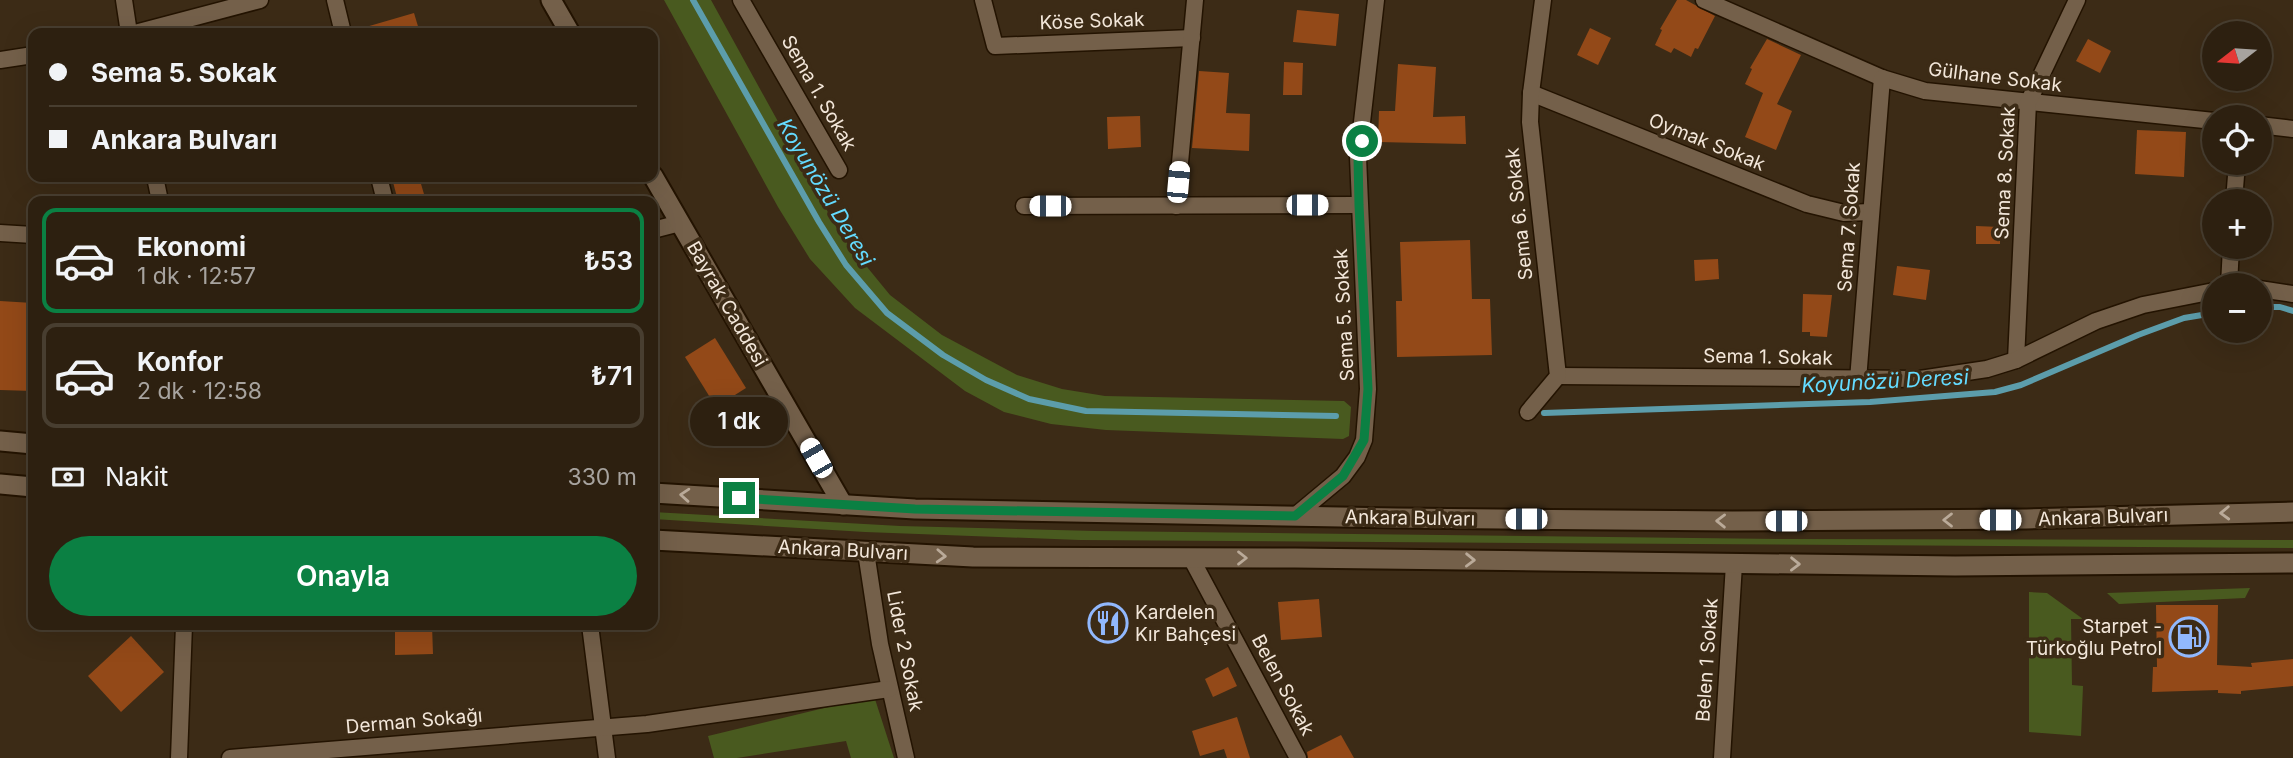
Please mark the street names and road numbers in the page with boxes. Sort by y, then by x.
street label: Köse Sokak [1039,8,1145,34]
street label: Sema 1. Sokak [777,31,862,155]
street label: Gülhane Sokak [1927,57,2064,97]
street label: Sema 8. Sokak [1990,105,2020,240]
street label: Oymak Sokak [1645,108,1769,176]
street label: Sema 6. Sokak [1501,146,1537,281]
street label: Sema 7. Sokak [1833,161,1865,293]
street label: Bayrak Caddesi [682,237,772,371]
street label: Sema 5. Sokak [1329,247,1359,382]
street label: Sema 1. Sokak [1703,344,1834,370]
street label: Ankara Bulvarı [2038,503,2168,531]
street label: Ankara Bulvarı [1345,505,1475,531]
street label: Ankara Bulvarı [777,535,909,565]
street label: Lider 2 Sokak [882,589,928,714]
street label: Belen 1 Sokak [1691,597,1723,723]
street label: Belen Sokak [1247,631,1319,740]
street label: Derman Sokağı [345,704,483,738]

